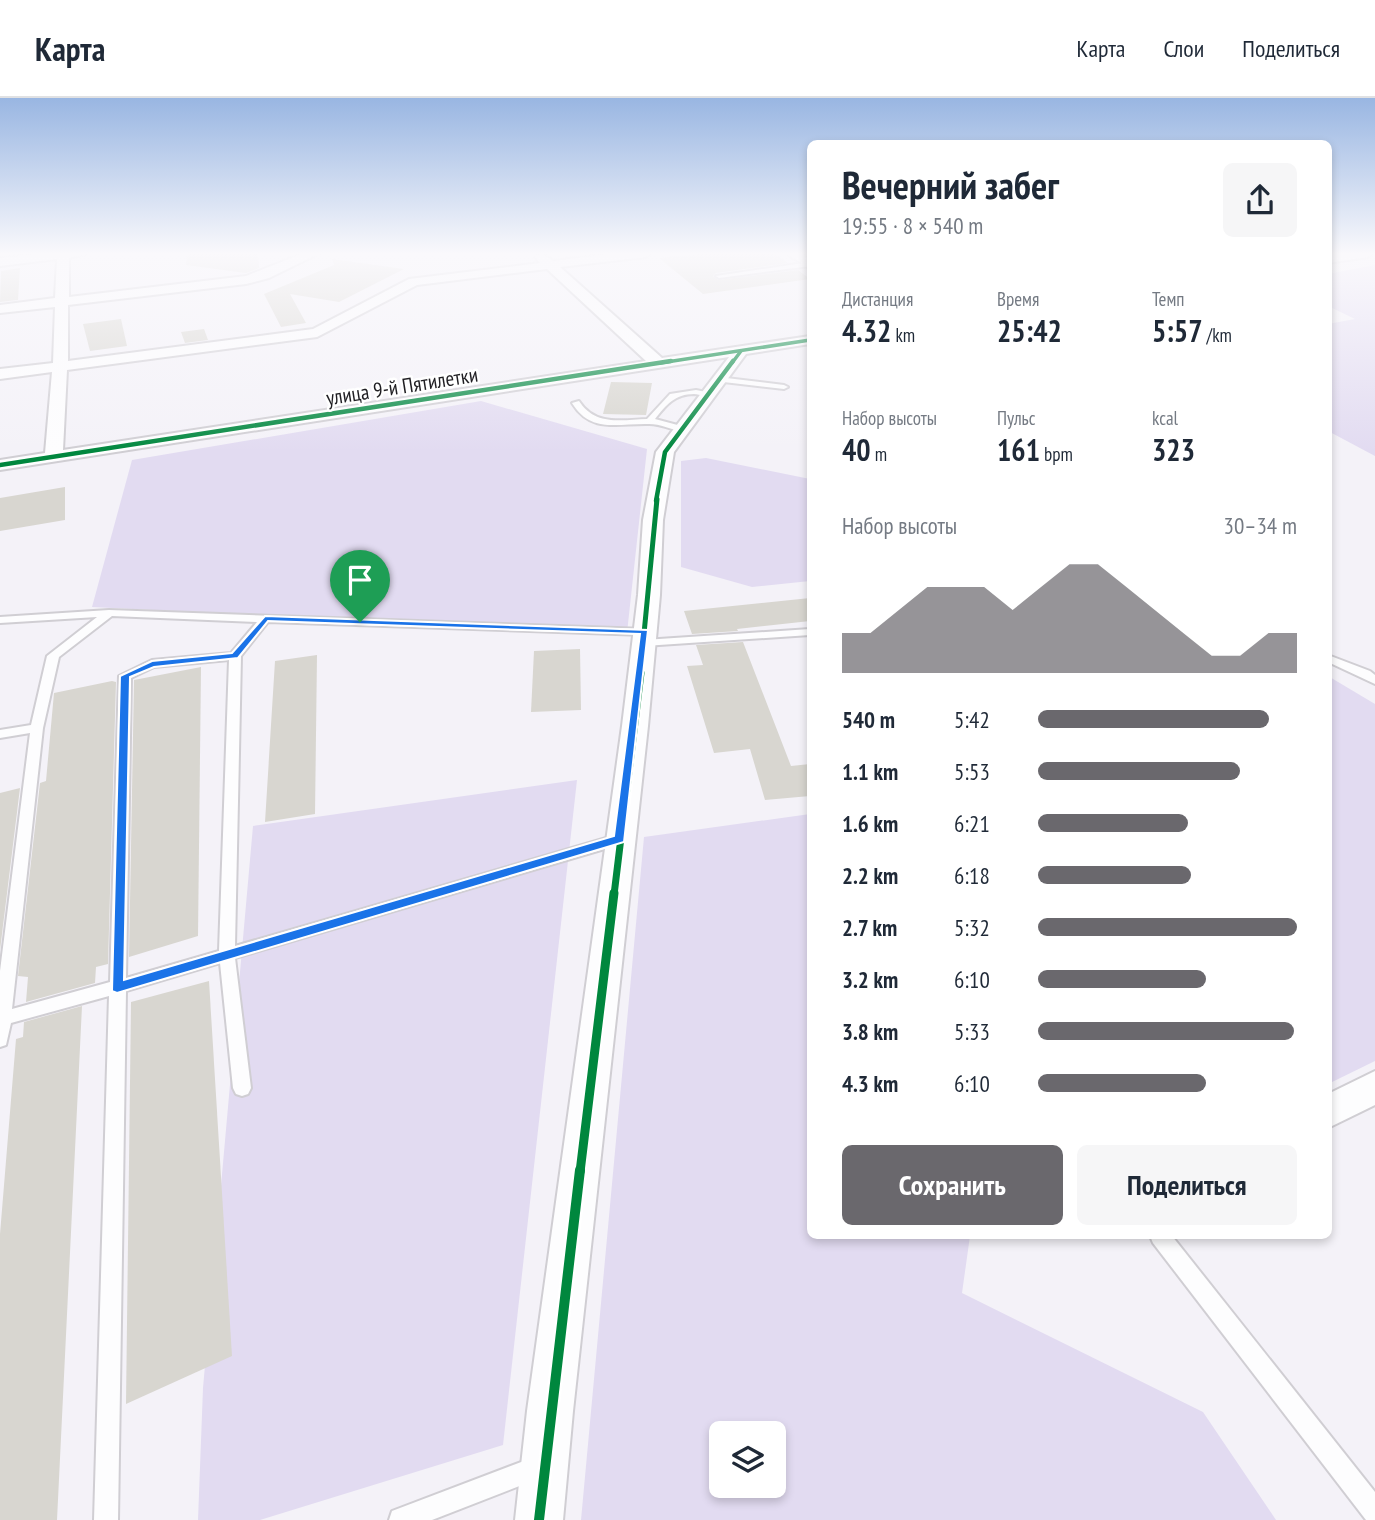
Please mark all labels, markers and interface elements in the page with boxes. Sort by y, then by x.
text: Карта [35,27,105,70]
text: Карта [1077,33,1125,64]
text: Слои [1163,33,1204,64]
text: Поделиться [1242,33,1340,64]
text: Вечерний забег [842,160,1059,209]
button: share [1223,163,1297,237]
text: 19:55 · 8 × 540 m [842,211,983,240]
text: Дистанция [842,287,913,311]
text: Время [997,287,1039,311]
text: Темп [1152,287,1184,311]
text: 4.32 [842,311,891,350]
text: 25:42 [997,311,1062,350]
text: 5:57 [1152,311,1203,350]
text: km [891,323,915,347]
text: /km [1203,323,1232,347]
street label: улица 9-й Пятилетки [324,361,480,411]
text: Набор высоты [842,406,937,430]
text: Пульс [997,406,1035,430]
text: kcal [1152,406,1178,430]
text: 40 [842,430,871,469]
text: 161 [997,430,1040,469]
text: 323 [1152,430,1195,469]
text: m [871,442,887,466]
text: bpm [1040,442,1073,466]
text: Набор высоты [842,511,957,540]
text: 30–34 m [1224,511,1297,540]
pin [330,550,390,622]
icon: arrive [341,561,379,599]
text: 540 m [842,705,895,734]
text: 5:42 [954,705,990,734]
text: 1.1 km [842,757,898,786]
text: 5:53 [954,757,990,786]
text: 1.6 km [842,809,898,838]
text: 6:21 [954,809,990,838]
text: 2.2 km [842,861,898,890]
text: 6:18 [954,861,990,890]
text: 2.7 km [842,913,897,942]
text: 5:32 [954,913,990,942]
text: 3.2 km [842,965,898,994]
text: 6:10 [954,965,990,994]
text: 3.8 km [842,1017,898,1046]
text: 5:33 [954,1017,990,1046]
text: 4.3 km [842,1069,898,1098]
text: 6:10 [954,1069,990,1098]
button: Сохранить [842,1145,1063,1225]
button: Поделиться [1077,1145,1297,1225]
map controls [709,1421,786,1498]
button: layers [709,1421,786,1498]

